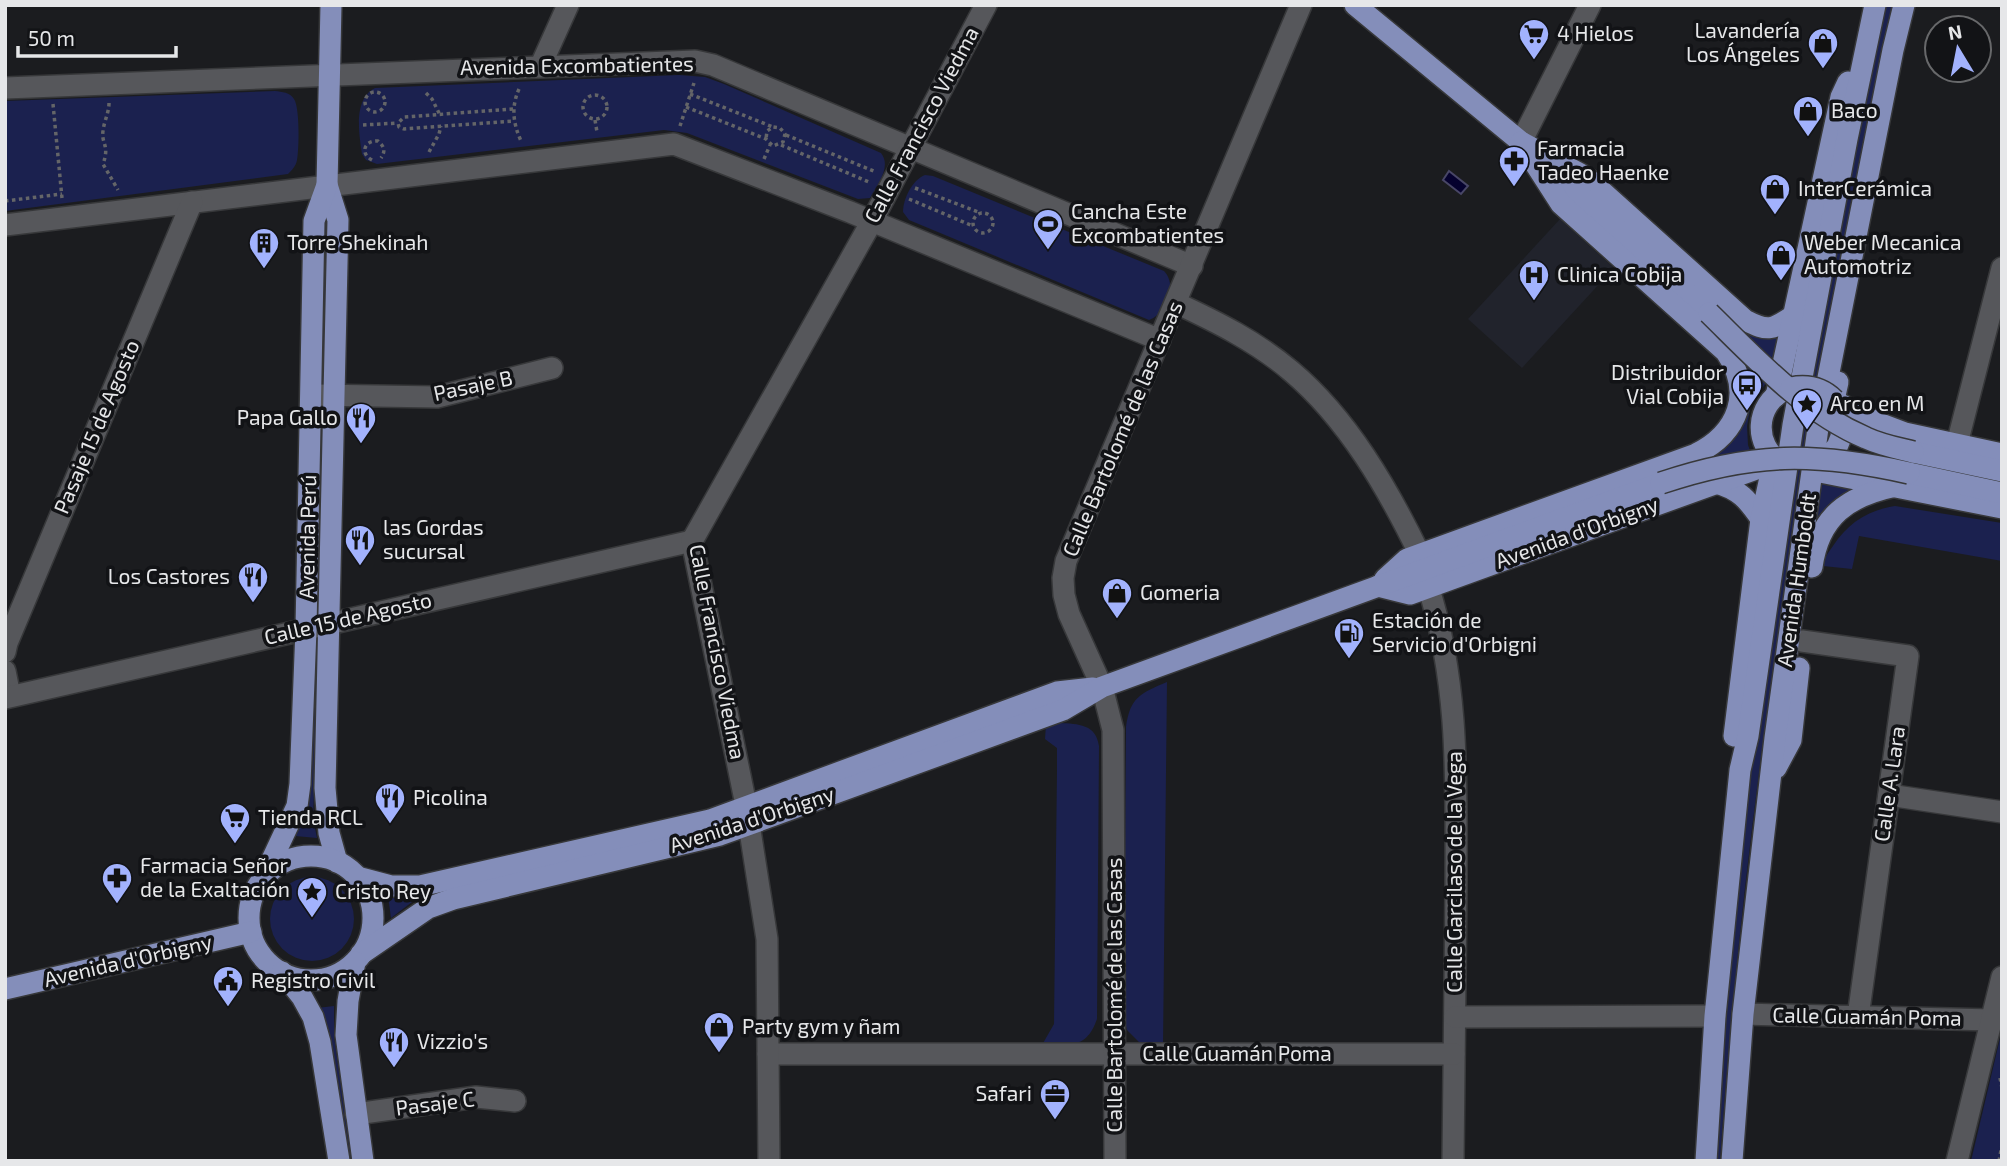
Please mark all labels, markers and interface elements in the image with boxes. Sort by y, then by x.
scale bar [18,14,175,58]
north arrow [1923,14,1993,84]
supermarket icon: 4 Hielos [1517,17,1551,61]
place label: Lavandería Los Ángeles [1686,17,1800,66]
text: N [1946,19,1964,44]
place label: 4 Hielos [1557,20,1634,45]
street label: Calle Francisco Viedma [858,22,983,227]
text: 50 m [28,25,75,50]
shop icon: Lavandería Los Ángeles [1806,26,1840,70]
street label: Avenida Excombatientes [460,50,694,79]
shop icon: Baco [1791,94,1825,138]
place label: Baco [1831,97,1878,122]
place label: Farmacia Tadeo Haenke [1537,135,1669,184]
pharmacy icon: Farmacia Tadeo Haenke [1497,144,1531,188]
shop icon: InterCerámica [1758,172,1792,216]
place label: InterCerámica [1798,175,1932,200]
place label: Cancha Este Excombatientes [1071,198,1224,247]
sports icon: Cancha Este Excombatientes [1031,207,1065,251]
building icon: Torre Shekinah [247,226,281,270]
place label: Torre Shekinah [287,229,428,254]
place label: Weber Mecanica Automotriz [1804,229,1961,278]
shop icon: Weber Mecanica Automotriz [1764,238,1798,282]
hospital icon: Clinica Cobija [1517,258,1551,302]
place label: Clinica Cobija [1557,261,1682,287]
street label: Calle Bartolomé de las Casas [1056,297,1187,560]
street label: Pasaje 15 de Agosto [48,336,144,517]
place label: Distribuidor Vial Cobija [1611,359,1725,409]
street label: Pasaje B [431,364,515,406]
bus stop icon: Distribuidor Vial Cobija [1730,368,1764,412]
place icon: Arco en M [1790,387,1824,431]
place label: Arco en M [1830,390,1925,415]
restaurant icon: Papa Gallo [344,401,378,445]
place label: Papa Gallo [237,404,338,429]
street label: Avenida Perú [293,475,320,599]
street label: Avenida d'Orbigny [1492,490,1661,573]
street label: Avenida Humboldt [1771,491,1820,668]
place label: las Gordas sucursal [383,514,484,563]
restaurant icon: las Gordas sucursal [343,523,377,567]
street label: Calle Francisco Viedma [685,542,752,761]
restaurant icon: Los Castores [236,560,270,604]
place label: Los Castores [108,563,230,588]
shop icon: Gomeria [1100,576,1134,620]
place label: Gomeria [1140,579,1220,604]
street label: Calle 15 de Agosto [262,586,434,649]
place label: Estación de Servicio d'Orbigni [1372,607,1537,656]
fuel station icon: Estación de Servicio d'Orbigni [1332,616,1366,660]
street label: Calle A. Lara [1868,724,1909,843]
street label: Calle Garcilaso de la Vega [1441,751,1466,993]
street label: Avenida d'Orbigny [666,780,837,857]
restaurant icon: Picolina [373,781,407,825]
place label: Picolina [413,784,488,809]
supermarket icon: Tienda RCL [218,801,252,845]
place label: Tienda RCL [258,804,363,829]
place label: Farmacia Señor de la Exaltación [140,852,290,901]
street label: Calle Bartolomé de las Casas [1101,858,1126,1132]
pharmacy icon: Farmacia Señor de la Exaltación [100,861,134,905]
place icon: Cristo Rey [295,875,329,919]
place label: Cristo Rey [335,878,431,903]
street label: Avenida d'Orbigny [41,928,214,991]
public building icon: Registro Civil [211,964,245,1008]
place label: Registro Civil [251,967,376,992]
street label: Calle Guamán Poma [1772,1001,1962,1030]
shop icon: Party gym y ñam [702,1010,736,1054]
place label: Party gym y ñam [742,1013,901,1038]
restaurant icon: Vizzio's [377,1025,411,1069]
place label: Vizzio's [417,1028,488,1053]
street label: Calle Guamán Poma [1142,1040,1332,1065]
office icon: Safari [1038,1077,1072,1121]
place label: Safari [976,1080,1032,1105]
street label: Pasaje C [394,1085,476,1121]

